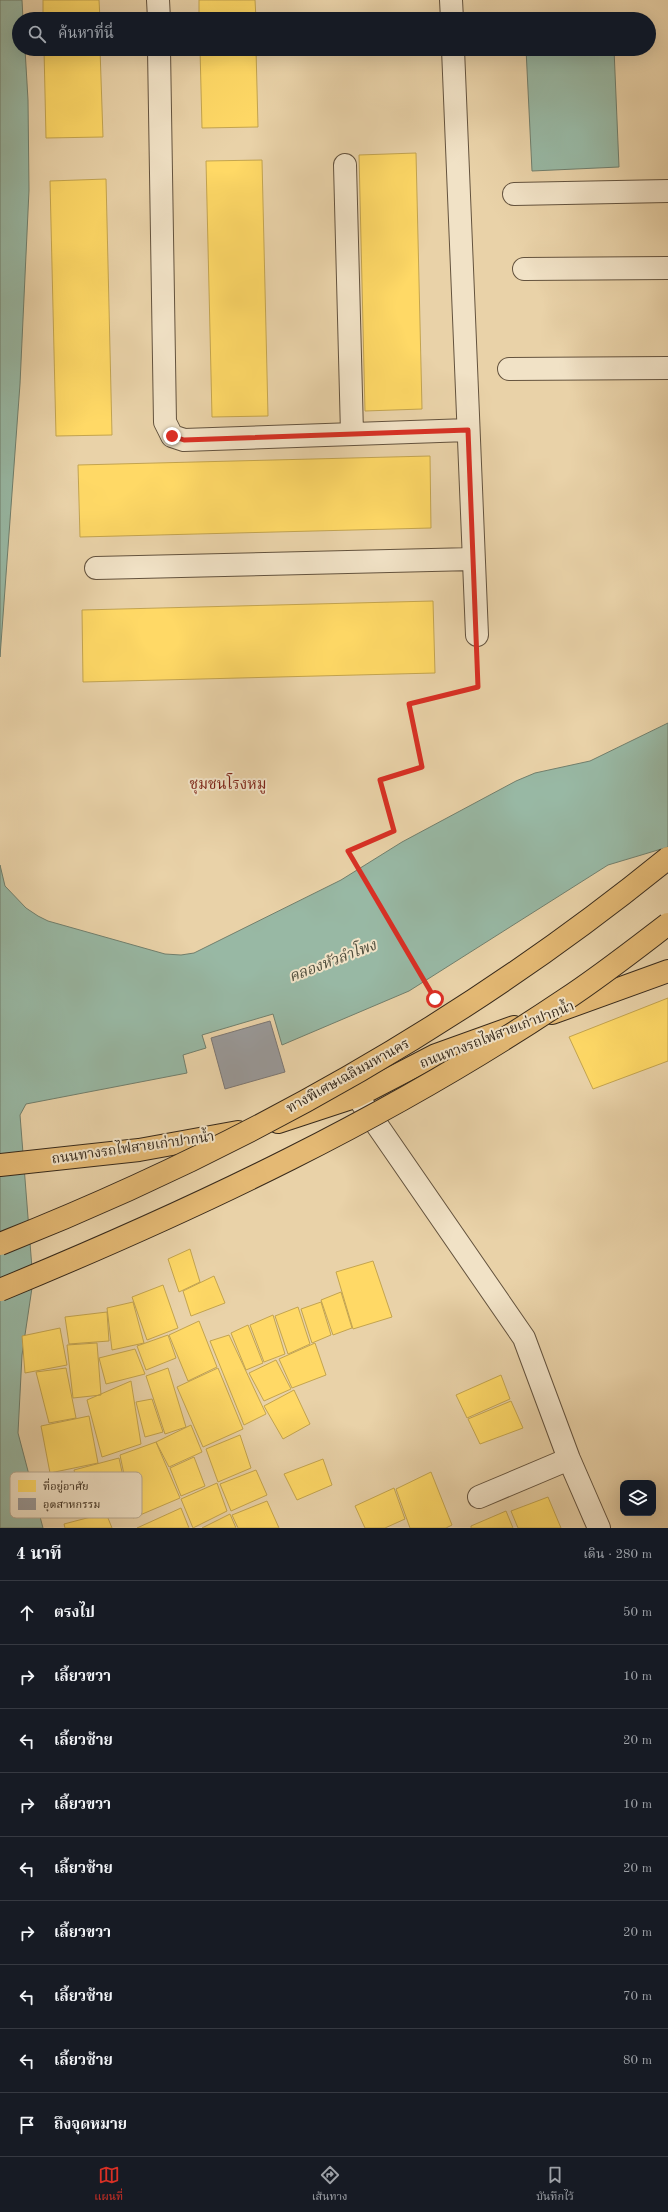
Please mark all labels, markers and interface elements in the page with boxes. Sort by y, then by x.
search box [12,12,656,56]
icon: search [26,23,48,45]
text: ค้นหาที่นี่ [58,27,114,42]
route end [163,427,181,445]
district label: ชุมชนโรงหมู [190,773,266,795]
water label: คลองหัวลำโพง [285,934,379,986]
route start [426,990,444,1008]
street label: ถนนทางรถไฟสายเก่าปากน้ำ [416,995,576,1071]
street label: ทางพิเศษเฉลิมมหานคร [284,1036,412,1116]
street label: ถนนทางรถไฟสายเก่าปากน้ำ [50,1126,215,1166]
legend [10,1472,142,1518]
text: ที่อยู่อาศัย [43,1478,89,1493]
map controls [620,1480,656,1516]
button: layers [620,1480,656,1516]
text: อุตสาหกรรม [43,1500,100,1512]
text: 4 นาที [16,1546,62,1563]
text: เดิน · 280 m [583,1548,652,1561]
icon: ahead [16,1602,38,1624]
text: ตรงไป [54,1606,95,1621]
text: 50 m [623,1606,652,1619]
icon: right [16,1666,38,1688]
text: เลี้ยวขวา [54,1670,111,1685]
text: 10 m [623,1670,652,1683]
icon: left [16,1730,38,1752]
text: เลี้ยวซ้าย [54,1734,113,1749]
text: 20 m [623,1734,652,1747]
icon: right [16,1794,38,1816]
text: เลี้ยวขวา [54,1798,111,1813]
text: 10 m [623,1798,652,1811]
icon: left [16,1858,38,1880]
text: เลี้ยวซ้าย [54,1862,113,1877]
text: 20 m [623,1862,652,1875]
icon: right [16,1922,38,1944]
text: เลี้ยวขวา [54,1926,111,1941]
text: 20 m [623,1926,652,1939]
icon: left [16,1986,38,2008]
text: เลี้ยวซ้าย [54,1990,113,2005]
text: 70 m [623,1990,652,2003]
icon: left [16,2050,38,2072]
text: เลี้ยวซ้าย [54,2054,113,2069]
text: 80 m [623,2054,652,2067]
icon: arrive [16,2114,38,2136]
text: ถึงจุดหมาย [54,2118,127,2133]
tab: แผนที่ [94,2164,123,2206]
tab: เส้นทาง [312,2164,348,2206]
tab: บันทึกไว้ [536,2164,574,2206]

